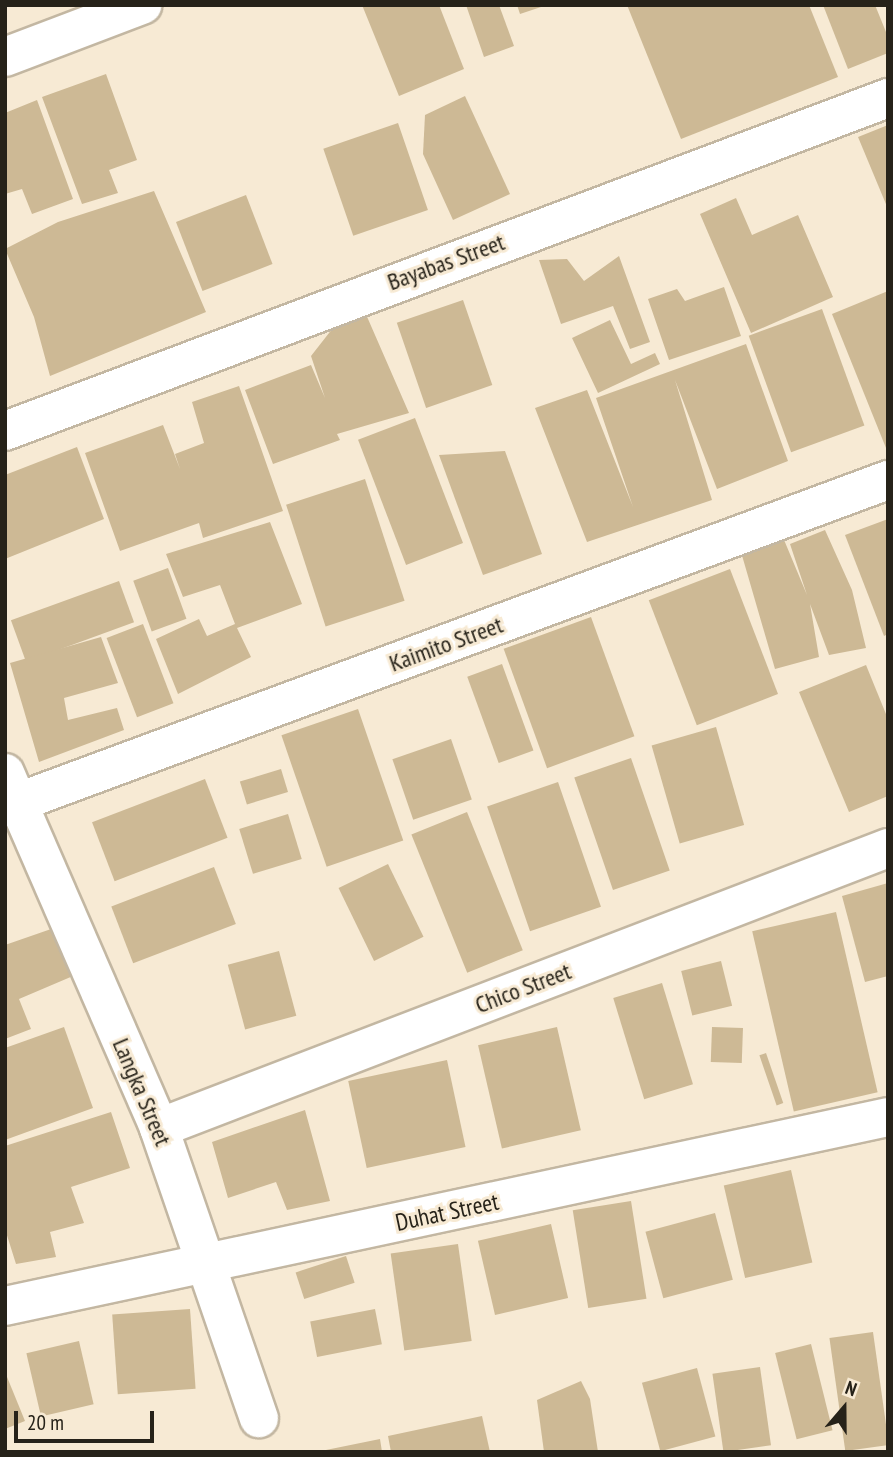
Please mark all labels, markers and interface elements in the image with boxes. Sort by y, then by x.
street label: Bayabas Street [384,228,508,296]
street label: Kaimito Street [385,610,507,678]
street label: Chico Street [471,957,575,1019]
street label: Langka Street [107,1034,177,1150]
street label: Duhat Street [393,1187,501,1237]
north arrow [809,1373,879,1443]
text: N [842,1375,860,1401]
scale bar [18,1398,158,1442]
text: 20 m [27,1409,64,1436]

